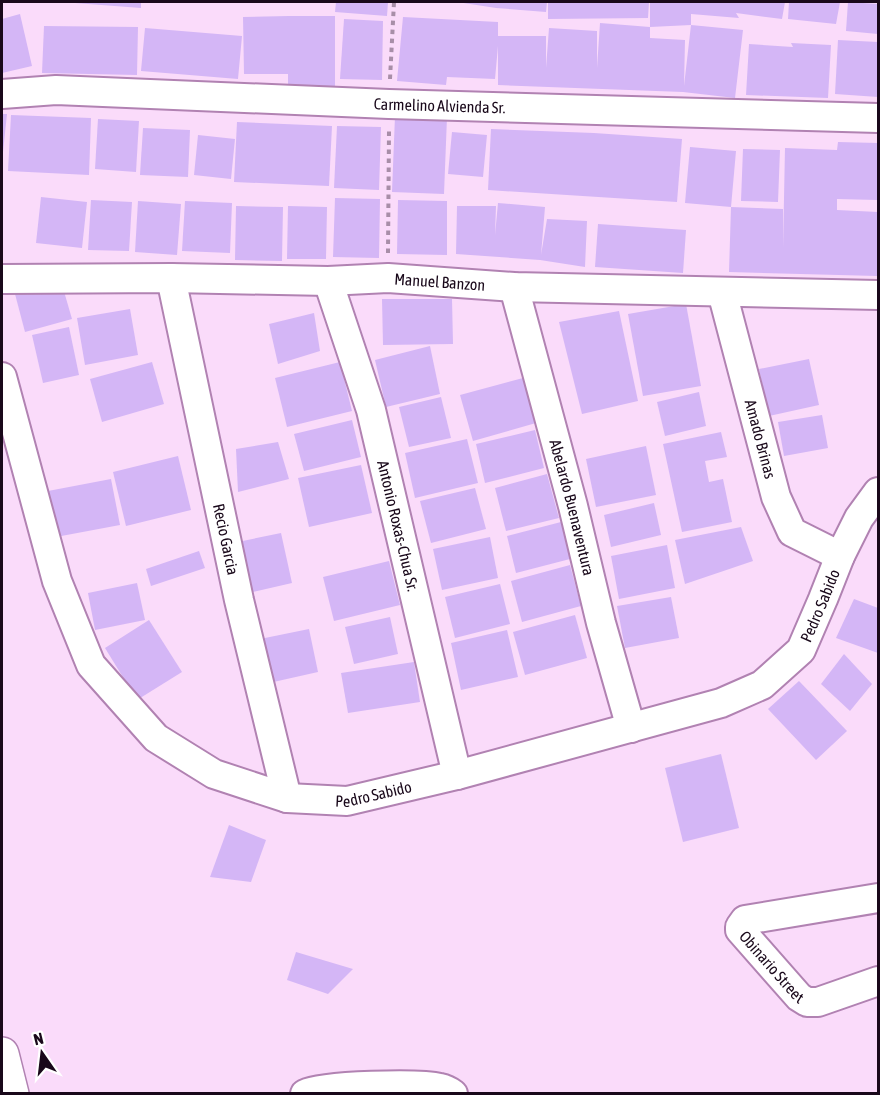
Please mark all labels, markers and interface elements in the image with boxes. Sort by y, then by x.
street label: Carmelino Alvienda Sr. [373,94,506,116]
street label: Manuel Banzon [394,269,486,294]
street label: Amado Brinas [742,398,780,481]
street label: Abelardo Buenaventura [546,437,598,577]
street label: Antonio Roxas-Chua Sr. [374,459,422,593]
street label: Recio Garcia [210,502,242,576]
street label: Pedro Sabido [797,566,843,645]
street label: Pedro Sabido [335,777,413,810]
street label: Obinario Street [736,927,807,1007]
north arrow [12,1023,72,1083]
text: N [32,1029,45,1048]

